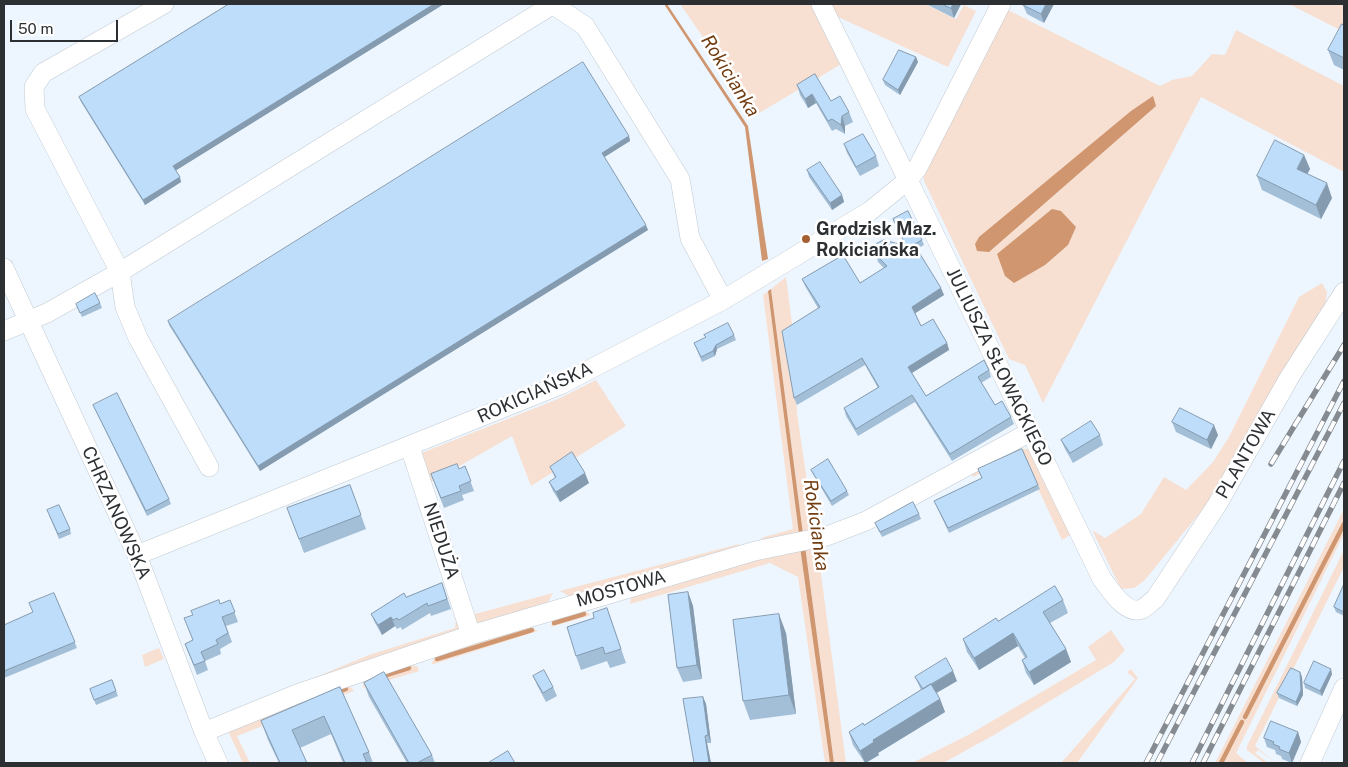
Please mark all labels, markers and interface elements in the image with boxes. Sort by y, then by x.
scale bar [12,10,120,42]
text: 50 m [18,20,53,37]
water label: Rokicianka [696,31,764,121]
place label: Grodzisk Maz. Rokiciańska [816,218,936,260]
marker: Grodzisk Maz. Rokiciańska [800,233,812,245]
street label: JULIUSZA SŁOWACKIEGO [942,264,1056,470]
street label: ROKICIAŃSKA [474,358,596,428]
street label: PLANTOWA [1212,405,1280,503]
street label: CHRZANOWSKA [77,443,155,583]
water label: Rokicianka [798,478,834,572]
street label: NIEDUŻA [418,500,464,582]
street label: MOSTOWA [574,566,668,612]

